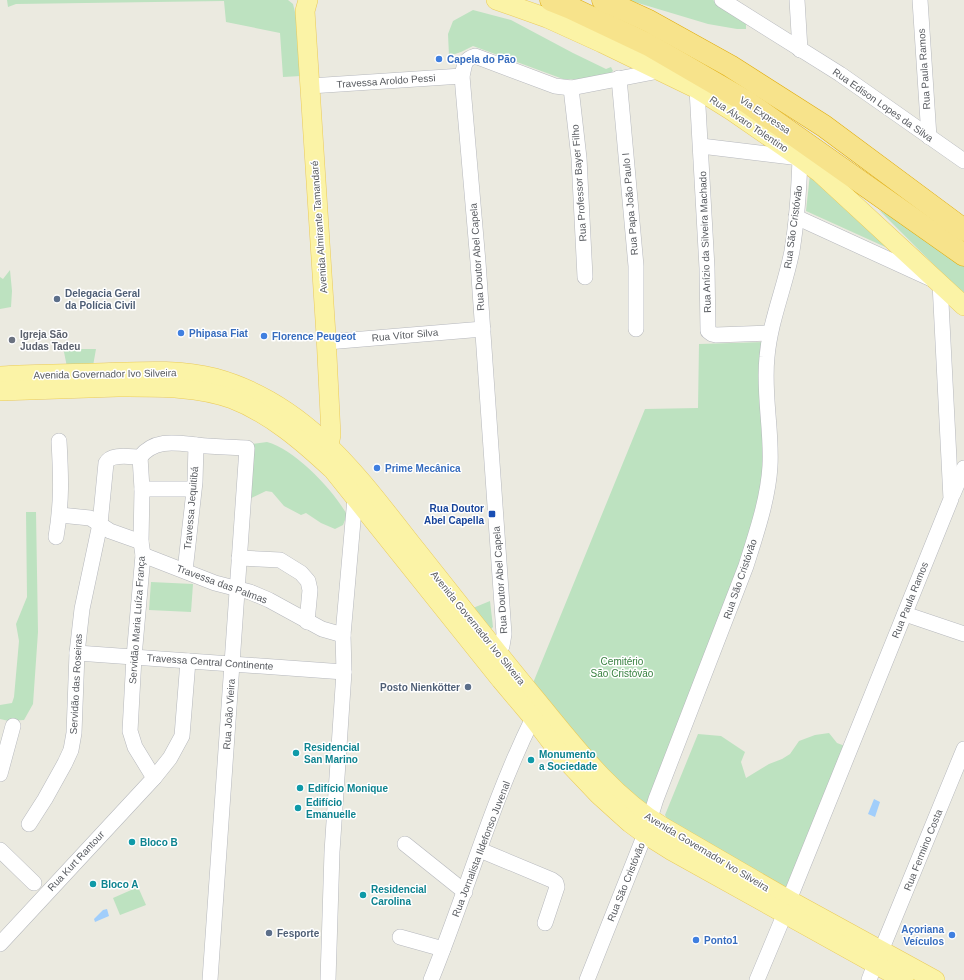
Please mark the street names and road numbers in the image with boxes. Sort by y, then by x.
street label: Rua Paula Ramos [916,28,932,110]
street label: Rua Edison Lopes da Silva [831,66,936,144]
street label: Travessa Aroldo Pessi [336,72,436,90]
street label: Rua Álvaro Tolentino [708,93,791,155]
street label: Via Expressa [738,94,793,136]
street label: Rua Professor Bayer Filho [569,124,589,242]
street label: Rua Papa João Paulo I [620,152,640,256]
street label: Avenida Almirante Tamandaré [309,160,329,294]
street label: Rua Anízio da Silveira Machado [697,171,713,313]
street label: Rua São Cristóvão [782,184,804,269]
street label: Rua Doutor Abel Capela [468,202,486,311]
street label: Rua Vítor Silva [371,327,439,343]
street label: Avenida Governador Ivo Silveira [33,367,177,381]
street label: Travessa Jequitibá [182,465,200,550]
street label: Rua Doutor Abel Capela [491,525,509,634]
street label: Rua São Cristóvão [721,537,759,620]
street label: Servidão Maria Luíza França [127,555,147,684]
street label: Rua Paula Ramos [890,560,930,640]
street label: Travessa das Palmas [175,562,269,606]
street label: Avenida Governador Ivo Silveira [429,569,528,687]
street label: Servidão das Roseiras [68,633,84,735]
street label: Travessa Central Continente [146,652,274,672]
street label: Rua João Vieira [221,678,237,750]
street label: Rua Jornalista Ildefonso Juvenal [450,780,512,918]
street label: Rua Fermino Costa [902,807,945,892]
street label: Avenida Governador Ivo Silveira [643,810,772,894]
street label: Rua Kurt Rantour [45,828,107,893]
street label: Rua São Cristóvão [605,841,647,923]

